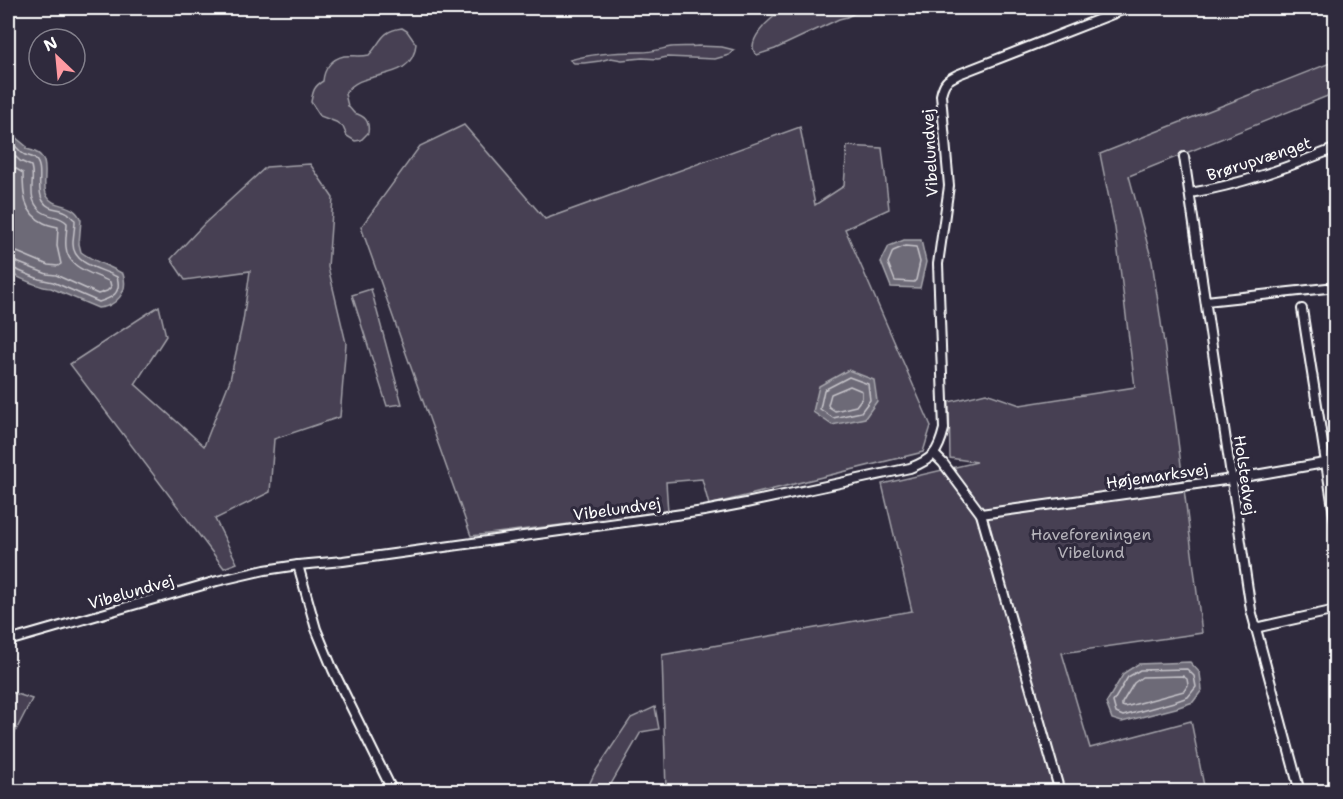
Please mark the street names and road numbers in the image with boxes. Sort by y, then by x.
street label: Vibelundvej [917,108,943,198]
street label: Brørupvænget [1204,132,1314,186]
street label: Holstedvej [1229,434,1261,516]
street label: Højemarksvej [1104,458,1210,494]
street label: Vibelundvej [572,492,662,526]
street label: Vibelundvej [86,570,176,614]

